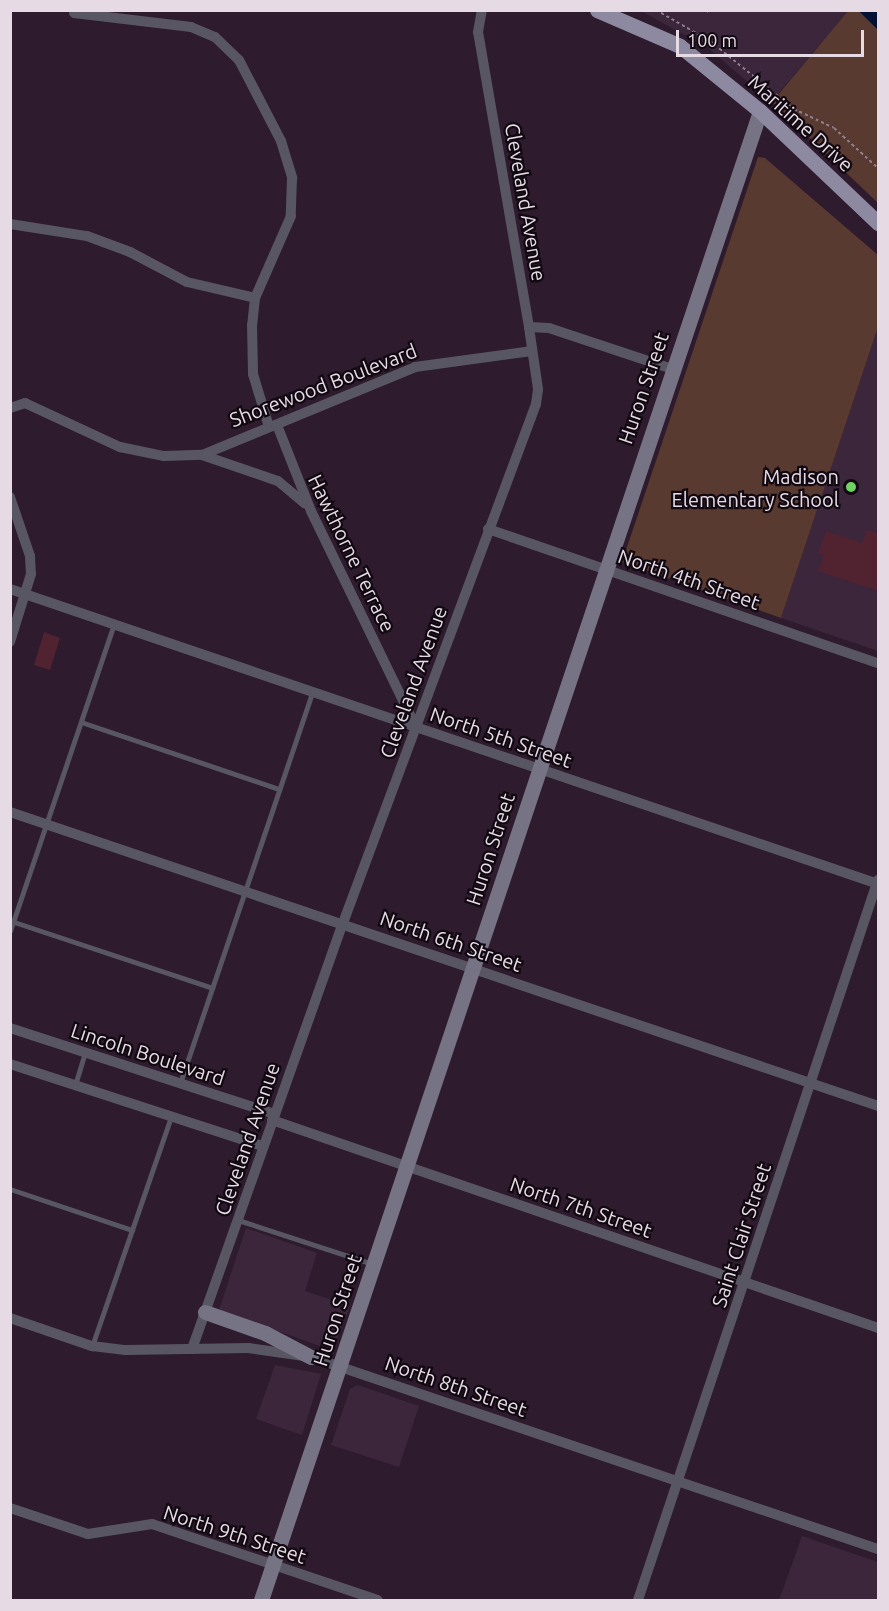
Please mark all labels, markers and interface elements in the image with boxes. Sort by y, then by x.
scale bar [679,18,866,56]
text: 100 m [687,30,737,50]
street label: Maritime Drive [744,70,858,176]
street label: Cleveland Avenue [500,121,552,283]
street label: Huron Street [613,329,673,447]
street label: Shorewood Boulevard [226,338,420,432]
place label: Madison Elementary School [672,464,839,511]
street label: Hawthorne Terrace [303,470,401,636]
marker: Madison Elementary School [844,480,858,494]
street label: North 4th Street [615,543,763,615]
street label: Cleveland Avenue [374,603,452,761]
street label: North 5th Street [427,701,575,773]
street label: Huron Street [461,790,519,908]
street label: North 6th Street [377,905,525,977]
street label: Lincoln Boulevard [68,1018,228,1090]
street label: Cleveland Avenue [210,1059,284,1219]
street label: Saint Clair Street [706,1160,776,1310]
street label: North 7th Street [507,1171,655,1243]
street label: Huron Street [308,1251,366,1369]
street label: North 8th Street [382,1350,530,1422]
street label: North 9th Street [161,1500,309,1568]

